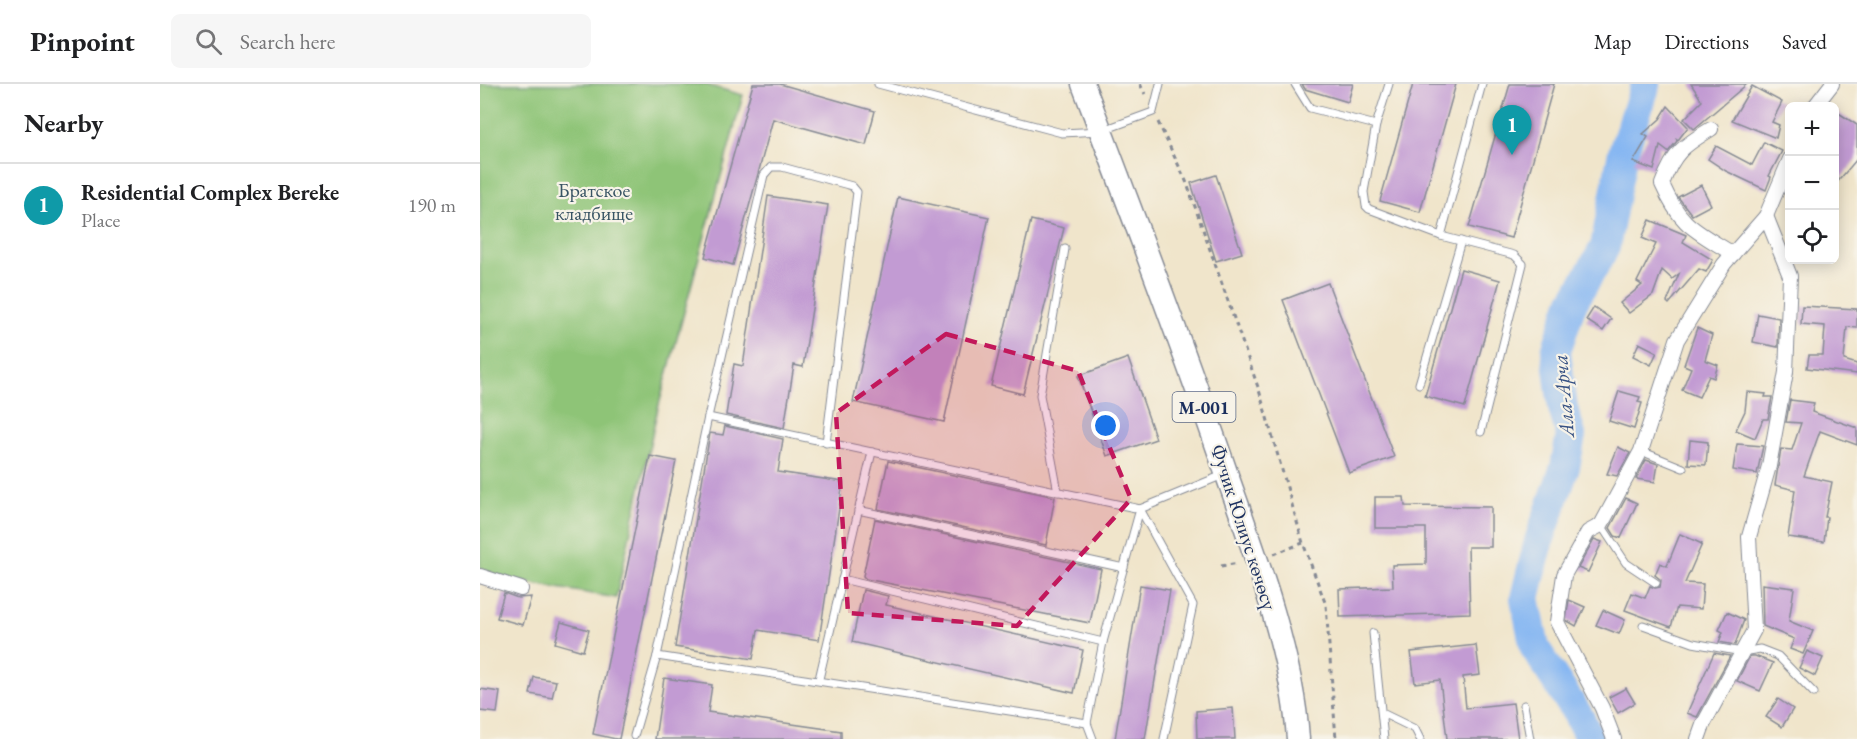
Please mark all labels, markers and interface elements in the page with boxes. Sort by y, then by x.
search box [171,14,591,68]
text: Pinpoint [30,23,135,59]
icon: search [192,25,225,58]
text: Search here [240,27,335,56]
text: Map [1594,28,1631,55]
text: Directions [1664,28,1749,55]
text: Saved [1782,28,1827,55]
map controls [1785,102,1839,264]
button: + [1785,102,1839,156]
text: Nearby [24,106,104,140]
pin: 1 [1492,106,1532,155]
button: − [1785,156,1839,210]
park label: Братское кладбище [555,177,633,226]
text: Residential Complex Bereke [81,178,339,207]
text: 1 [38,192,49,218]
text: 190 m [408,192,456,218]
text: Place [81,207,120,233]
button: locate [1785,210,1839,264]
water label: Ала-Арча [1546,353,1580,441]
road number: М-001 [1172,392,1236,422]
your location [1091,411,1120,440]
street label: Фучик Юлиус көчөсү [1205,441,1283,614]

